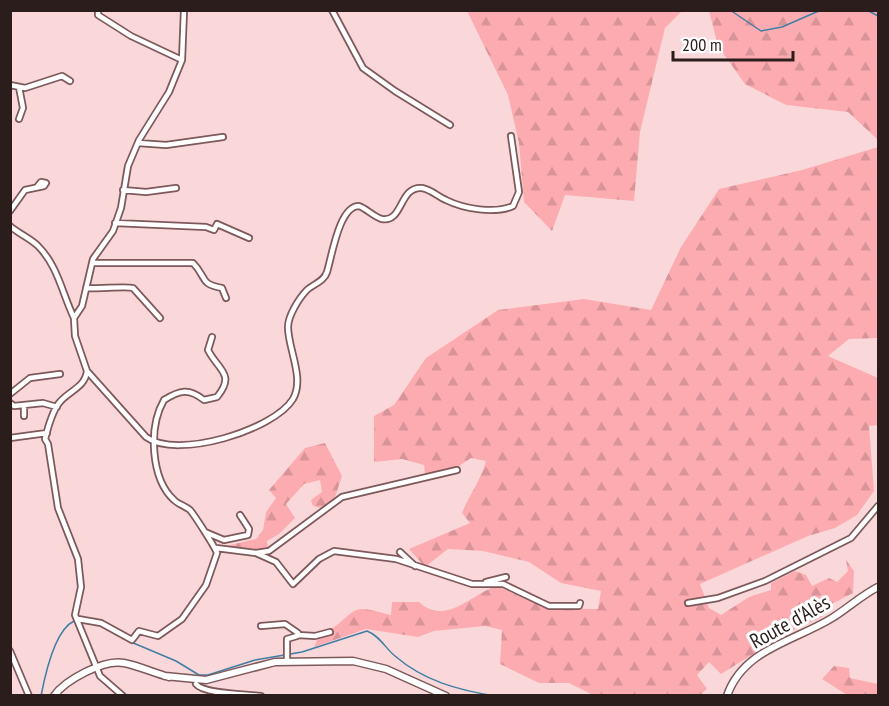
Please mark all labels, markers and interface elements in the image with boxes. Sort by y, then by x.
scale bar [673,24,793,62]
text: 200 m [682,33,722,56]
street label: Route d'Alès [745,589,835,655]

